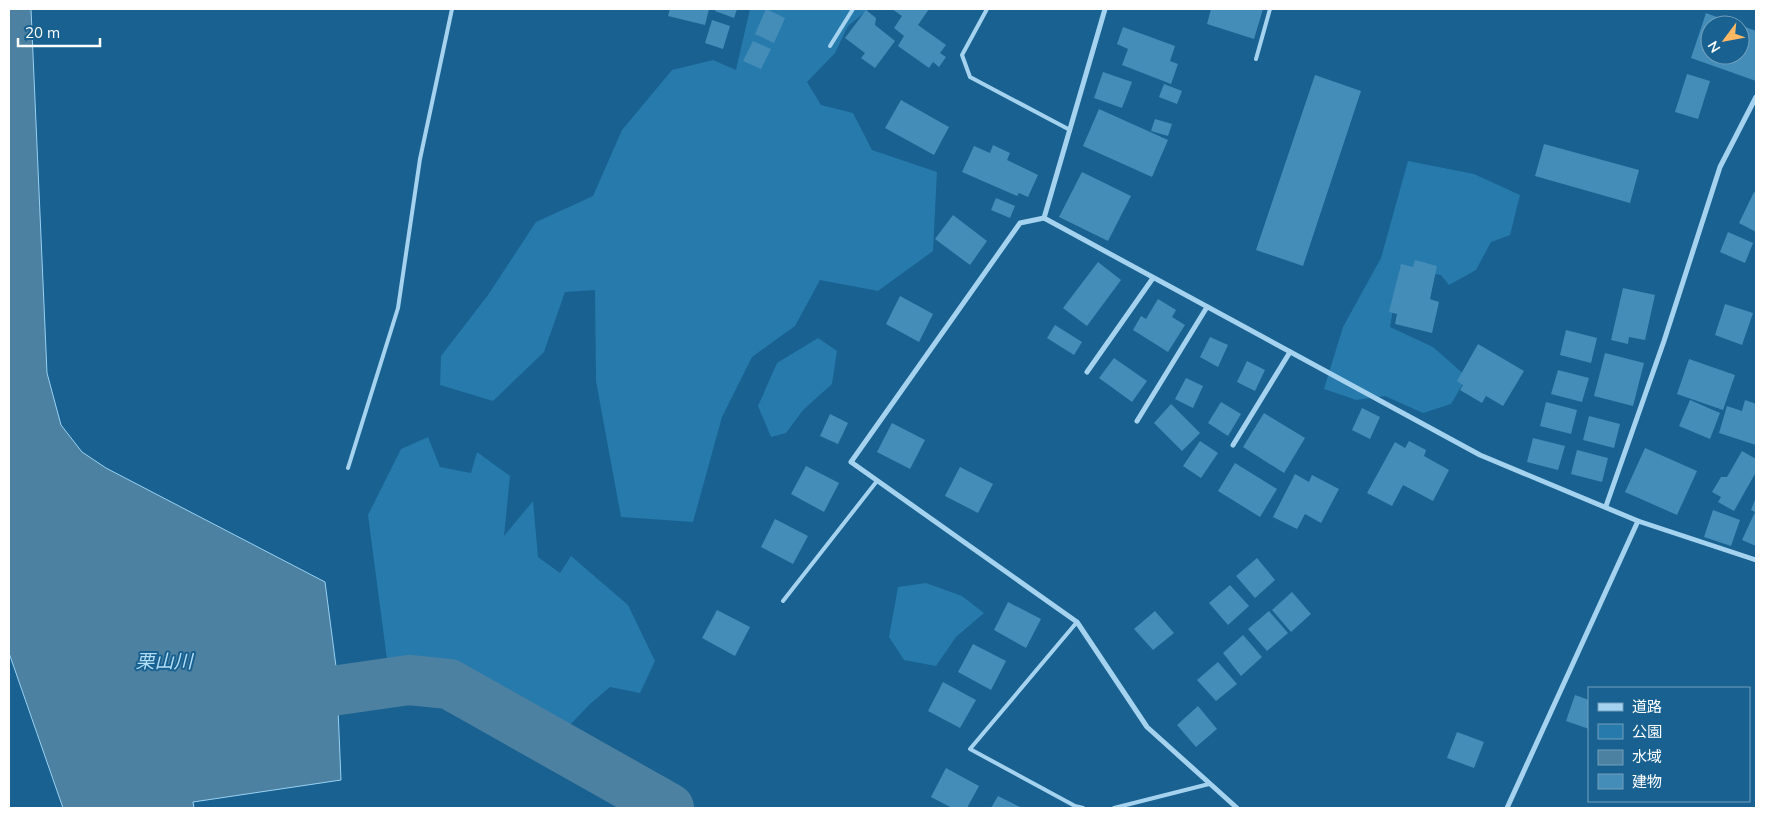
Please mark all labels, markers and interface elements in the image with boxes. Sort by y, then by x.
scale bar [18,15,100,47]
north arrow [1700,15,1750,65]
text: 20 m [25,23,60,42]
text: N [1704,38,1724,56]
water label: 栗山川 [135,649,194,673]
legend [1588,687,1750,802]
text: 道路 [1632,697,1662,716]
text: 公園 [1632,722,1662,741]
text: 水域 [1632,747,1662,766]
text: 建物 [1632,772,1662,791]

